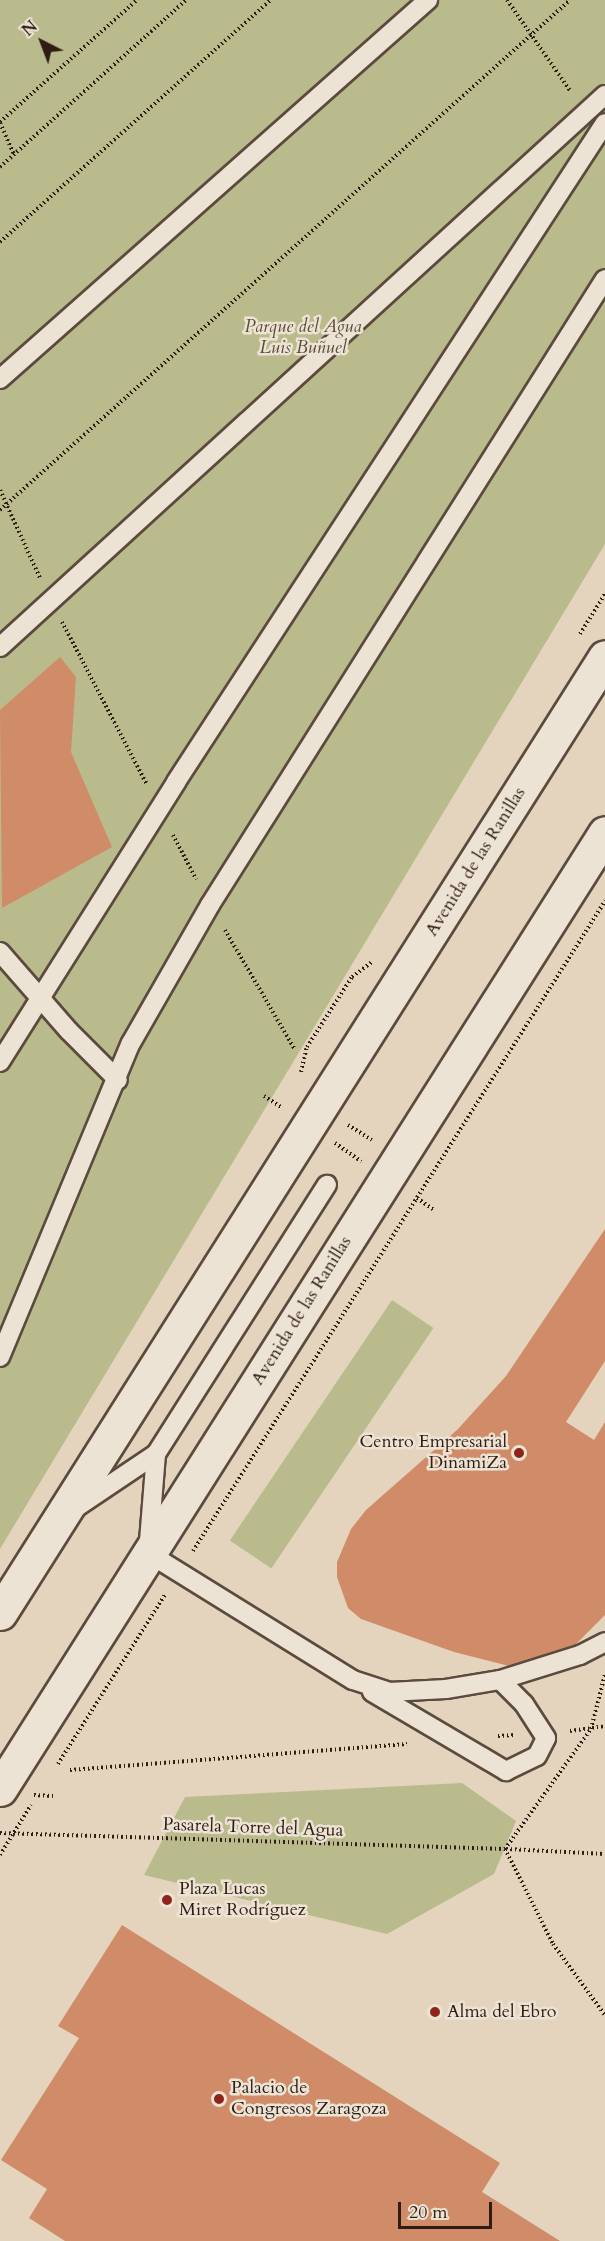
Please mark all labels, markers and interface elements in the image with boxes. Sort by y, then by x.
north arrow [12,12,72,72]
text: N [17,16,42,41]
park label: Parque del Agua Luis Buñuel [244,317,362,360]
street label: Avenida de las Ranillas [421,783,531,941]
street label: Avenida de las Ranillas [247,1232,357,1390]
place label: Centro Empresarial DinamiZa [360,1432,507,1474]
marker: Centro Empresarial DinamiZa [512,1446,526,1460]
street label: Pasarela Torre del Agua [162,1814,344,1842]
place label: Plaza Lucas Miret Rodríguez [179,1879,306,1922]
marker: Plaza Lucas Miret Rodríguez [160,1893,174,1907]
place label: Alma del Ebro [447,2001,556,2023]
marker: Alma del Ebro [428,2005,442,2019]
place label: Palacio de Congresos Zaragoza [231,2078,387,2120]
marker: Palacio de Congresos Zaragoza [212,2092,226,2106]
scale bar [401,2190,496,2228]
text: 20 m [409,2200,448,2225]

